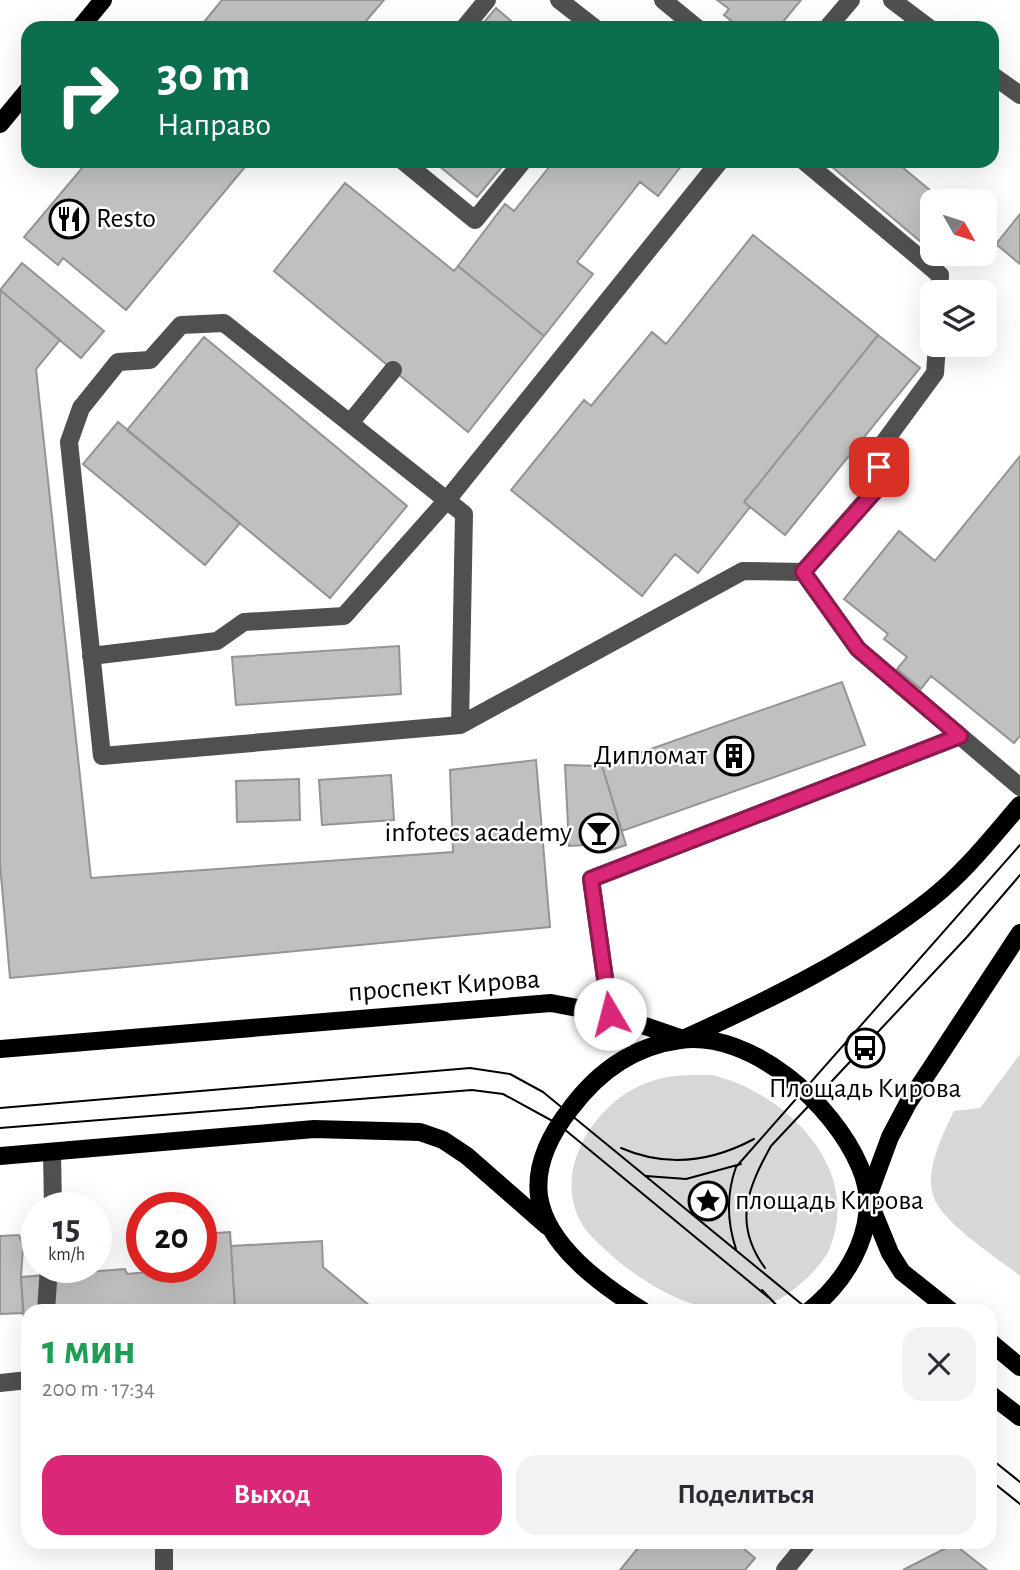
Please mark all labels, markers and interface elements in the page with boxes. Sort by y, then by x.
icon: right [42,49,133,140]
text: 30 m [157,51,251,100]
text: Направо [157,109,271,141]
north arrow [920,189,998,266]
map controls [920,189,997,357]
restaurant icon: Resto [48,198,90,240]
place label: Resto [96,205,156,233]
button: layers [920,280,997,357]
pin [849,437,909,497]
icon: arrive [860,448,898,486]
building icon: Дипломат [713,735,755,777]
place label: Дипломат [594,742,708,770]
bar icon: infotecs academy [578,812,620,854]
place label: infotecs academy [385,819,572,847]
street label: проспект Кирова [347,965,541,1007]
position arrow [573,977,647,1051]
bus stop icon: Площадь Кирова [844,1027,886,1069]
place label: Площадь Кирова [769,1075,962,1103]
place icon: площадь Кирова [687,1180,729,1222]
place label: площадь Кирова [735,1187,924,1215]
speed limit sign: 20 [126,1192,217,1283]
text: 15 [53,1211,80,1246]
text: km/h [48,1246,85,1264]
button: close [902,1327,976,1401]
text: 1 мин [42,1329,136,1371]
text: 200 m · 17:34 [42,1378,155,1401]
button: Выход [42,1455,502,1535]
button: Поделиться [516,1455,976,1535]

